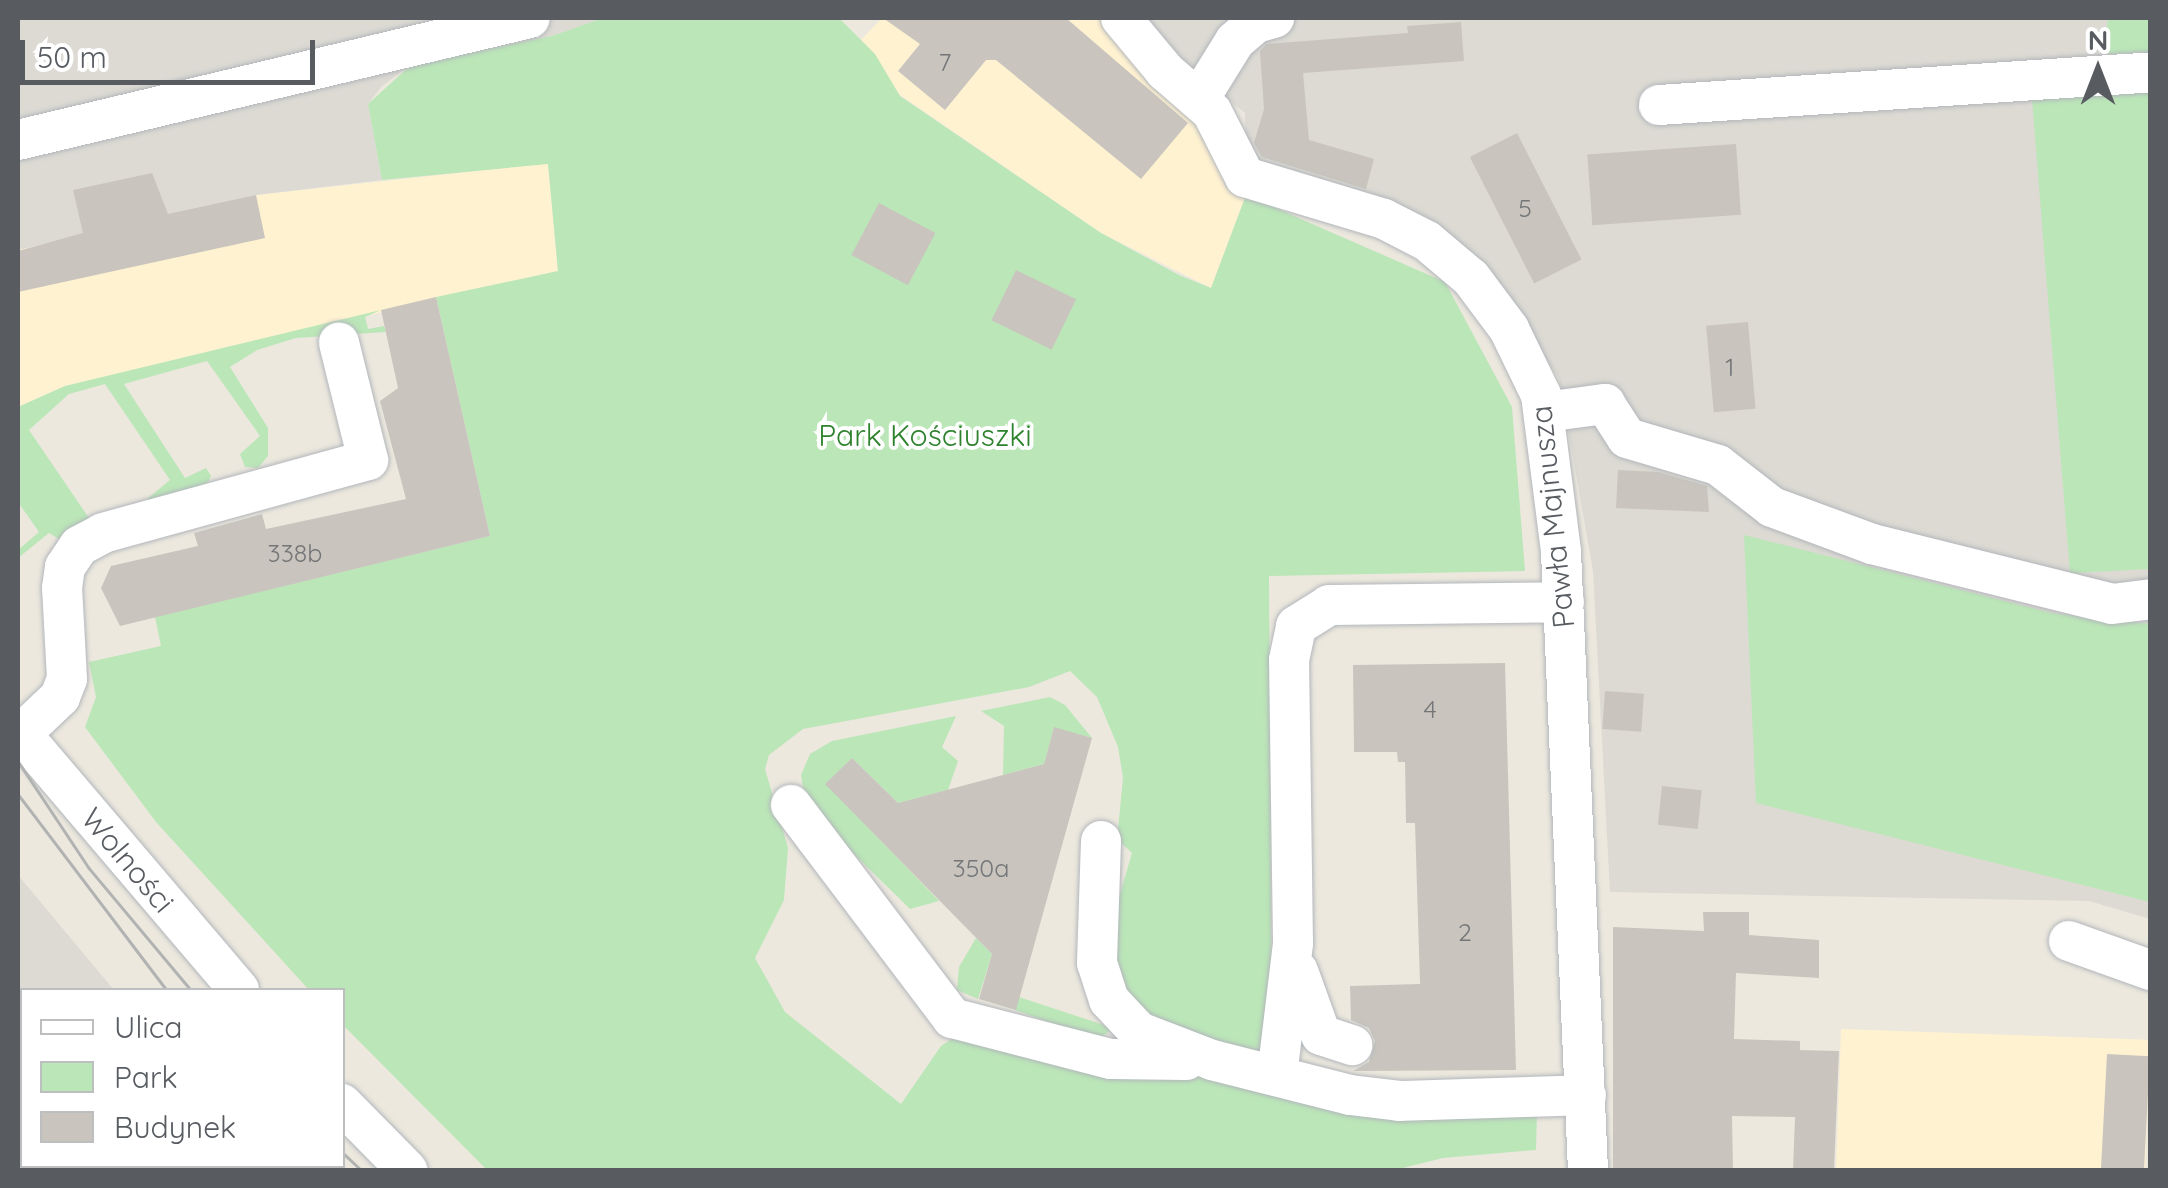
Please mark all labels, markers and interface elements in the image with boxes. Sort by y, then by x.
scale bar [25,20,320,82]
north arrow [2048,20,2148,120]
text: N [2088,22,2108,57]
text: 50 m [37,38,107,76]
house number: 7 [939,47,951,77]
house number: 5 [1518,193,1532,223]
house number: 1 [1725,352,1735,382]
street label: Pawła Majnusza [1522,404,1582,630]
park label: Park Kościuszki [818,417,1032,453]
house number: 338b [268,538,322,568]
house number: 4 [1423,694,1437,724]
street label: Wolności [74,801,182,919]
house number: 350a [953,853,1009,883]
house number: 2 [1458,917,1472,947]
legend [20,988,345,1168]
text: Ulica [114,1008,182,1046]
text: Park [114,1058,178,1096]
text: Budynek [114,1108,236,1146]

